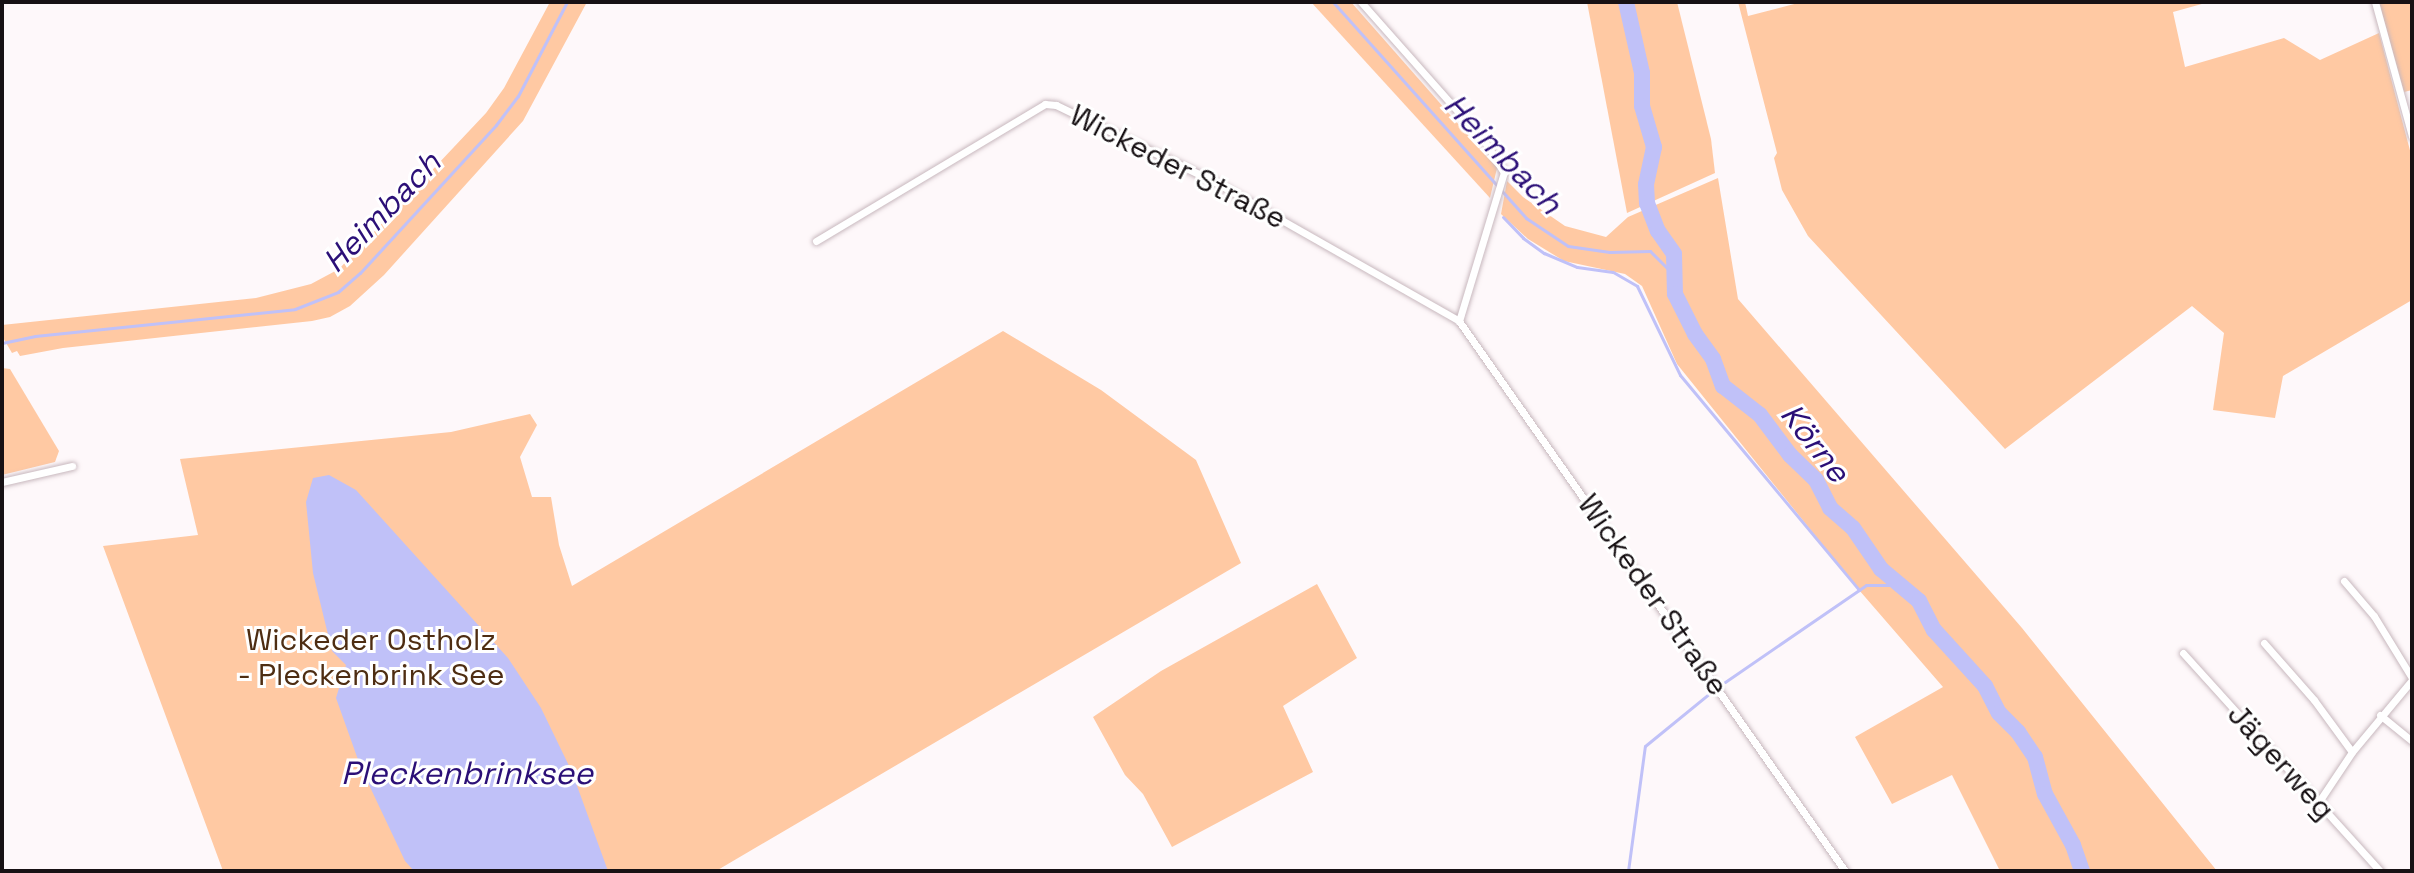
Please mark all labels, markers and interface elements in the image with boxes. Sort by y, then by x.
water label: Heimbach [1436,86,1570,222]
street label: Wickeder Straße [1064,97,1292,237]
water label: Heimbach [315,144,449,280]
water label: Körne [1772,396,1858,490]
street label: Wickeder Straße [1570,487,1736,703]
park label: Wickeder Ostholz - Pleckenbrink See [237,622,505,692]
street label: Jägerweg [2220,697,2342,827]
water label: Pleckenbrinksee [341,754,593,792]

